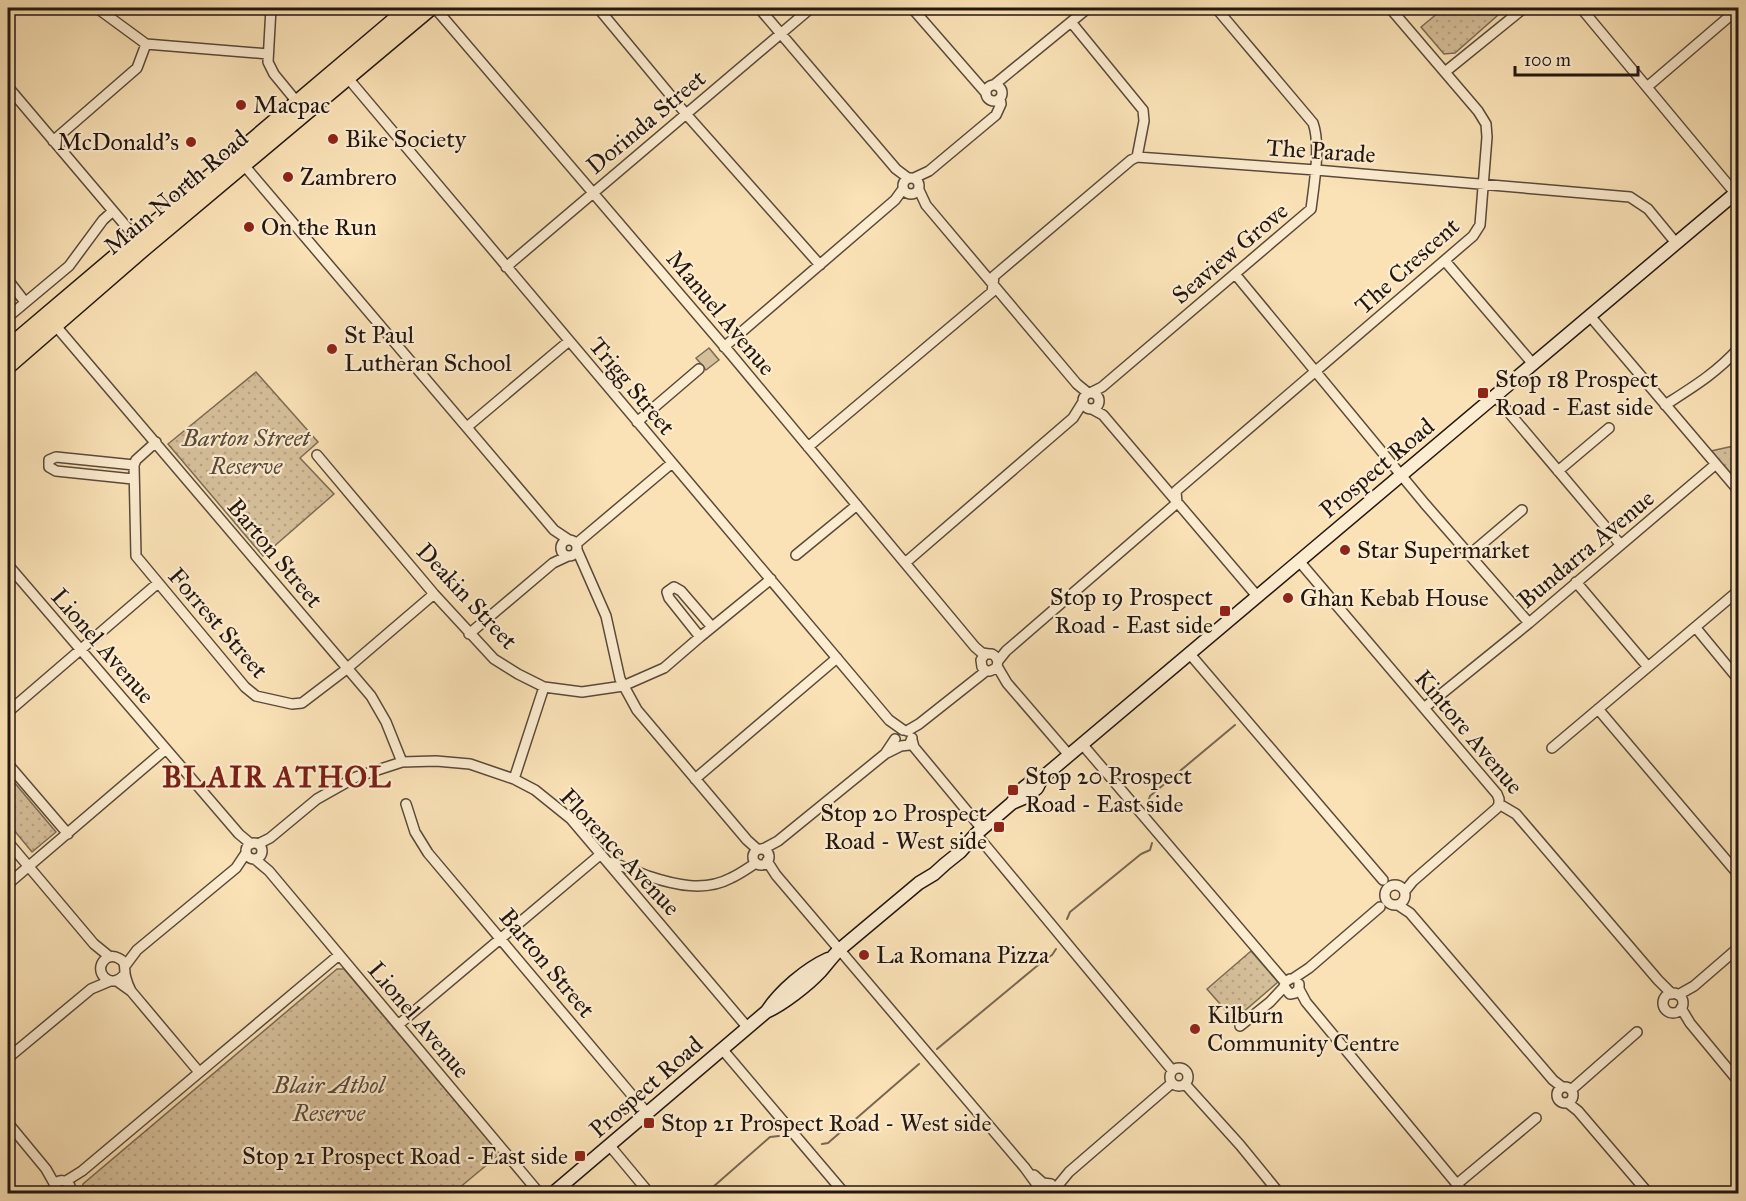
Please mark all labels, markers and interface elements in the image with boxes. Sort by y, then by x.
scale bar [1515,39,1638,77]
text: 100 m [1524,49,1571,71]
street label: Dorinda Street [580,63,712,181]
place label: Macpac [253,90,330,120]
marker: Macpac [234,98,248,112]
street label: Main North Road [98,123,254,261]
place label: Bike Society [345,124,467,154]
place label: McDonald's [57,127,179,157]
marker: Bike Society [326,132,340,146]
street label: The Parade [1265,132,1377,170]
marker: McDonald's [184,135,198,149]
place label: Zambrero [300,162,397,192]
marker: Zambrero [281,170,295,184]
street label: Seaview Grove [1166,196,1294,310]
street label: The Crescent [1349,211,1466,321]
place label: On the Run [261,212,377,242]
marker: On the Run [242,220,256,234]
street label: Manuel Avenue [660,244,782,382]
place label: St Paul Lutheran School [344,320,512,378]
street label: Trigg Street [582,331,682,441]
marker: St Paul Lutheran School [325,342,339,356]
place label: Stop 18 Prospect Road - East side [1495,364,1659,422]
marker: Stop 18 Prospect Road - East side [1476,386,1490,400]
street label: Prospect Road [1314,411,1440,525]
park label: Barton Street Reserve [181,423,311,481]
street label: Bundarra Avenue [1512,483,1660,615]
street label: Barton Street [221,492,330,614]
place label: Star Supermarket [1357,535,1530,565]
street label: Deakin Street [410,537,524,656]
marker: Star Supermarket [1338,543,1352,557]
street label: Forrest Street [162,561,275,685]
street label: Lionel Avenue [45,582,161,710]
place label: Stop 19 Prospect Road - East side [1050,582,1214,640]
place label: Ghan Kebab House [1300,583,1489,613]
marker: Ghan Kebab House [1281,591,1295,605]
marker: Stop 19 Prospect Road - East side [1218,604,1232,618]
street label: Kintore Avenue [1408,664,1530,800]
district label: BLAIR ATHOL [162,759,392,795]
place label: Stop 20 Prospect Road - East side [1025,761,1192,819]
street label: Florence Avenue [553,782,687,922]
marker: Stop 20 Prospect Road - East side [1006,783,1020,797]
place label: Stop 20 Prospect Road - West side [820,798,988,856]
marker: Stop 20 Prospect Road - West side [992,820,1006,834]
street label: Barton Street [493,902,602,1024]
place label: La Romana Pizza [876,940,1050,970]
marker: La Romana Pizza [857,948,871,962]
street label: Lionel Avenue [361,956,477,1084]
place label: Kilburn Community Centre [1207,1000,1399,1058]
marker: Kilburn Community Centre [1188,1022,1202,1036]
street label: Prospect Road [583,1030,709,1144]
park label: Blair Athol Reserve [272,1070,387,1128]
place label: Stop 21 Prospect Road - West side [661,1108,991,1138]
marker: Stop 21 Prospect Road - West side [642,1116,656,1130]
place label: Stop 21 Prospect Road - East side [242,1141,568,1171]
marker: Stop 21 Prospect Road - East side [573,1149,587,1163]

